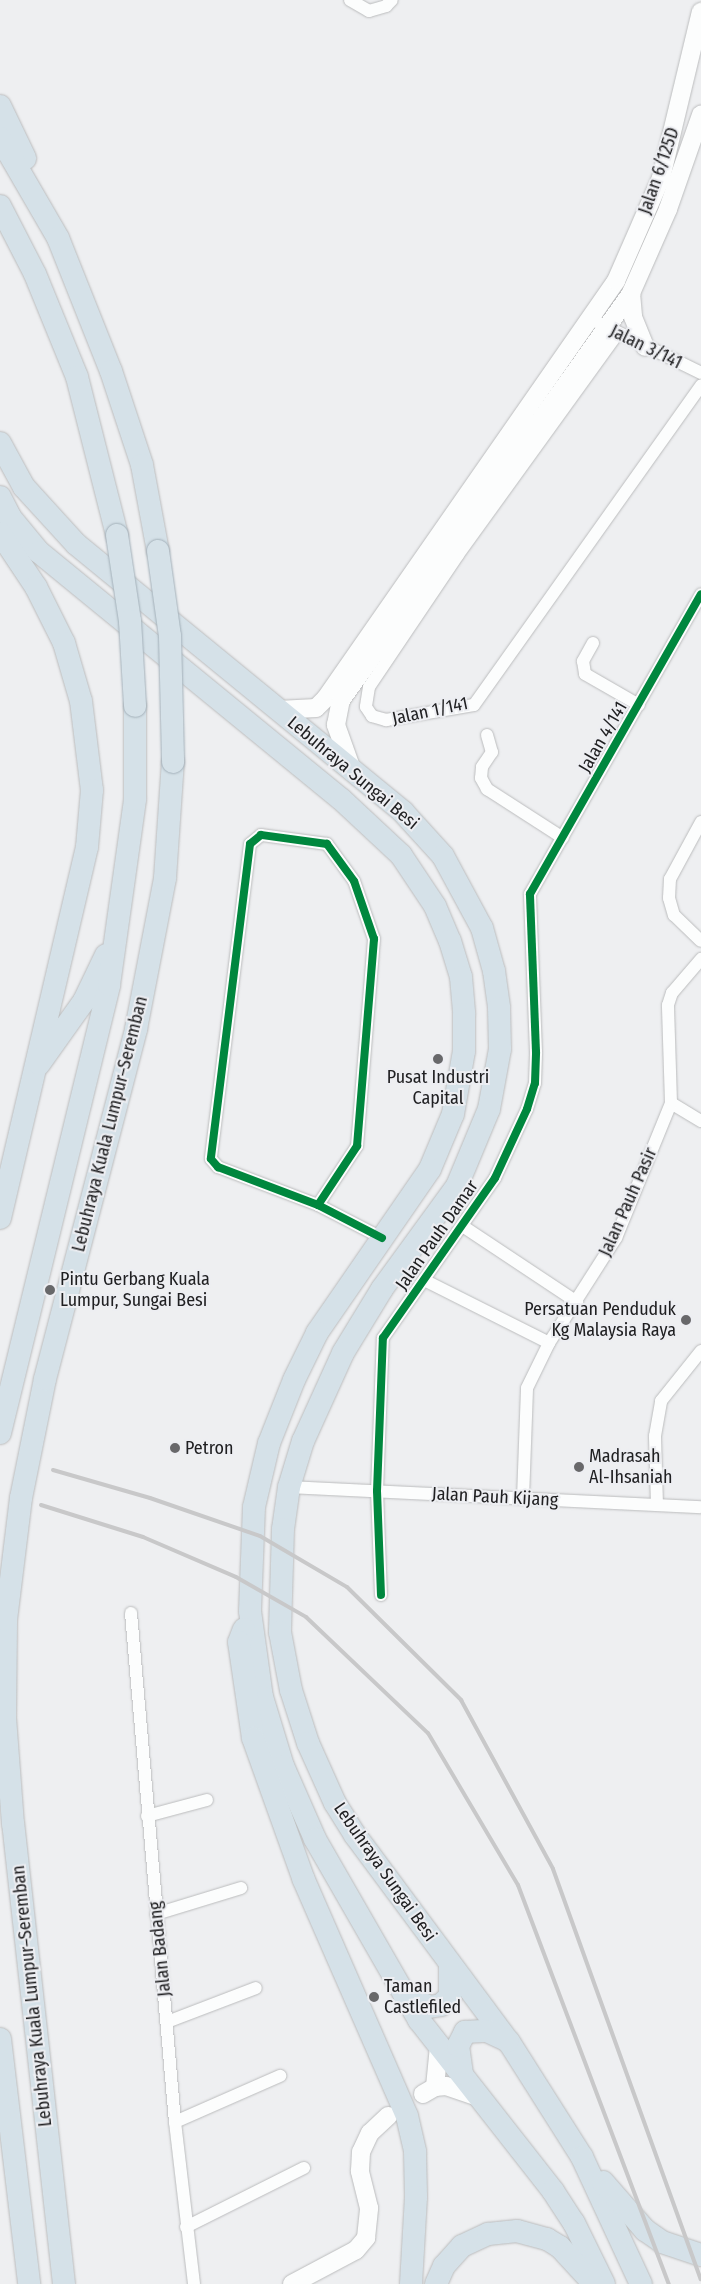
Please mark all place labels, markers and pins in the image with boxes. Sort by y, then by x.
marker: Pusat Industri Capital [432,1053,444,1065]
place label: Pusat Industri Capital [387,1067,489,1110]
place label: Pintu Gerbang Kuala Lumpur, Sungai Besi [60,1269,210,1312]
marker: Pintu Gerbang Kuala Lumpur, Sungai Besi [44,1284,56,1296]
place label: Persatuan Penduduk Kg Malaysia Raya [524,1299,676,1342]
marker: Persatuan Penduduk Kg Malaysia Raya [680,1314,692,1326]
place label: Petron [185,1437,233,1459]
marker: Petron [169,1442,181,1454]
place label: Madrasah Al-Ihsaniah [589,1446,673,1488]
marker: Madrasah Al-Ihsaniah [573,1461,585,1473]
place label: Taman Castlefiled [384,1976,461,2018]
marker: Taman Castlefiled [368,1991,380,2003]

